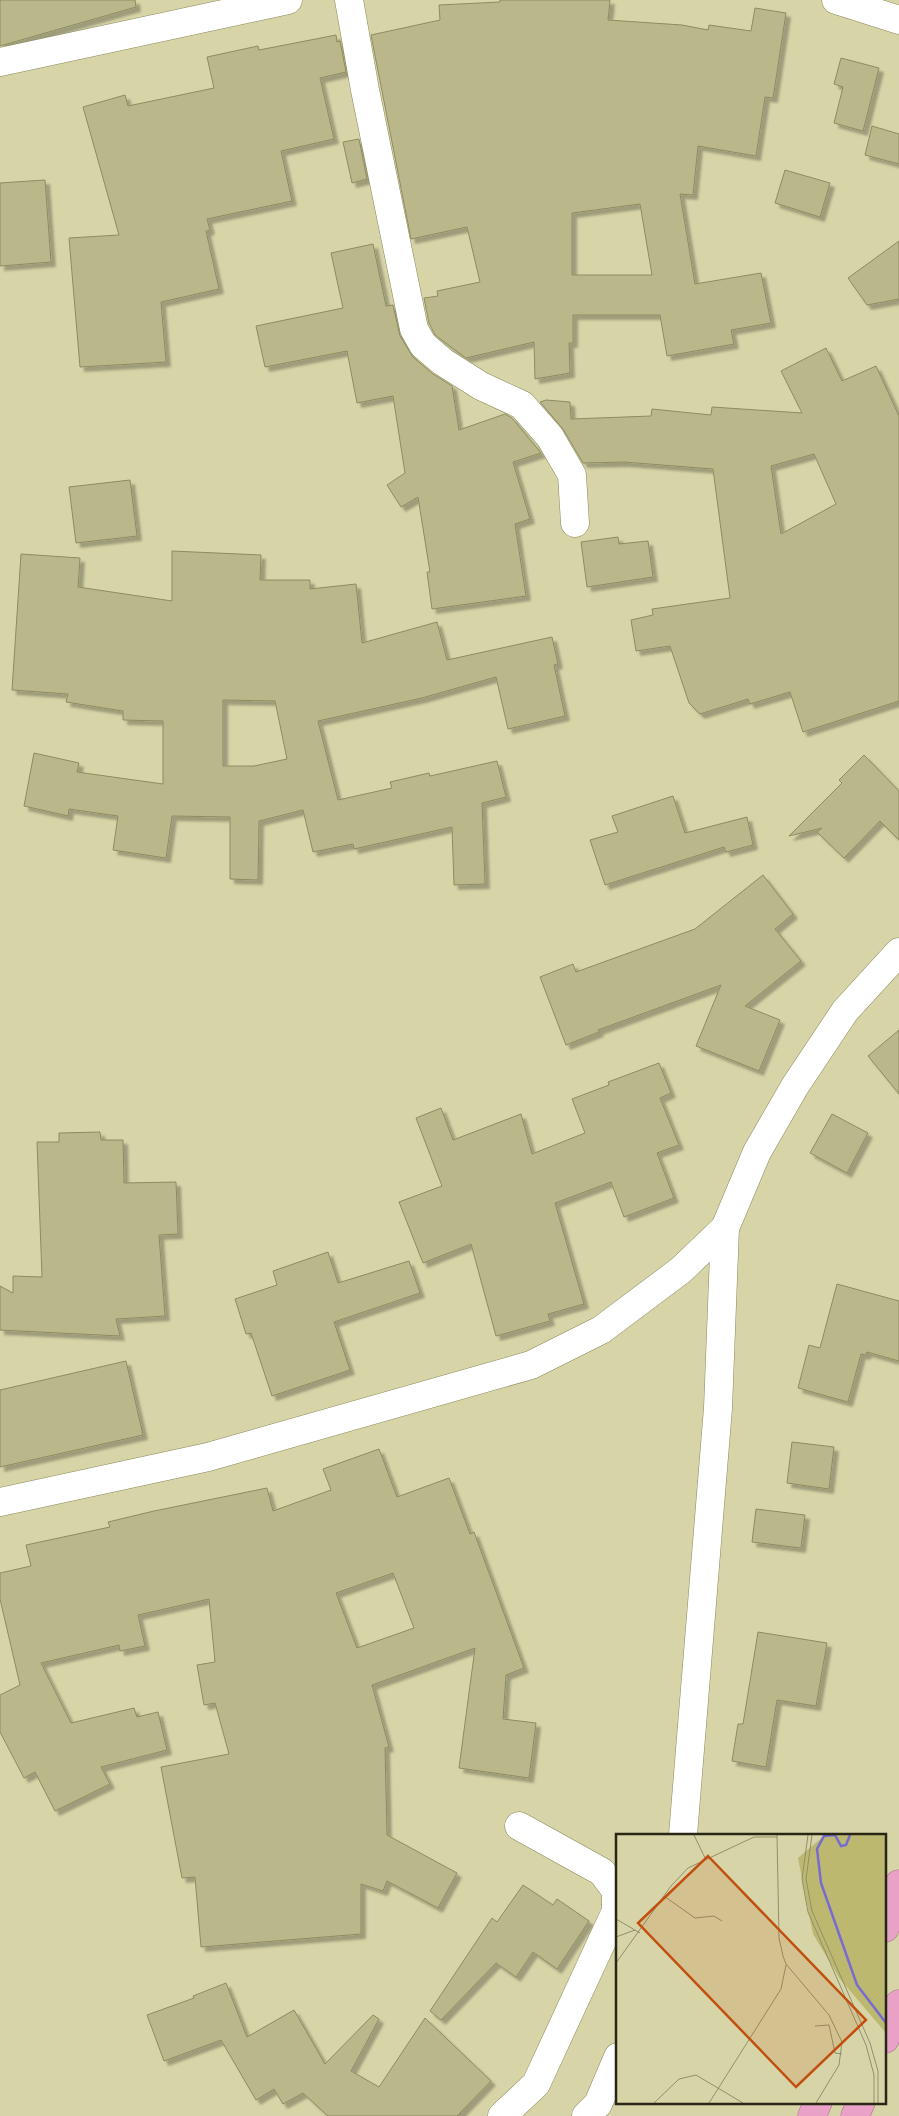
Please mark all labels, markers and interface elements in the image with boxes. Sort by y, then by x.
inset map [616,1834,886,2104]

